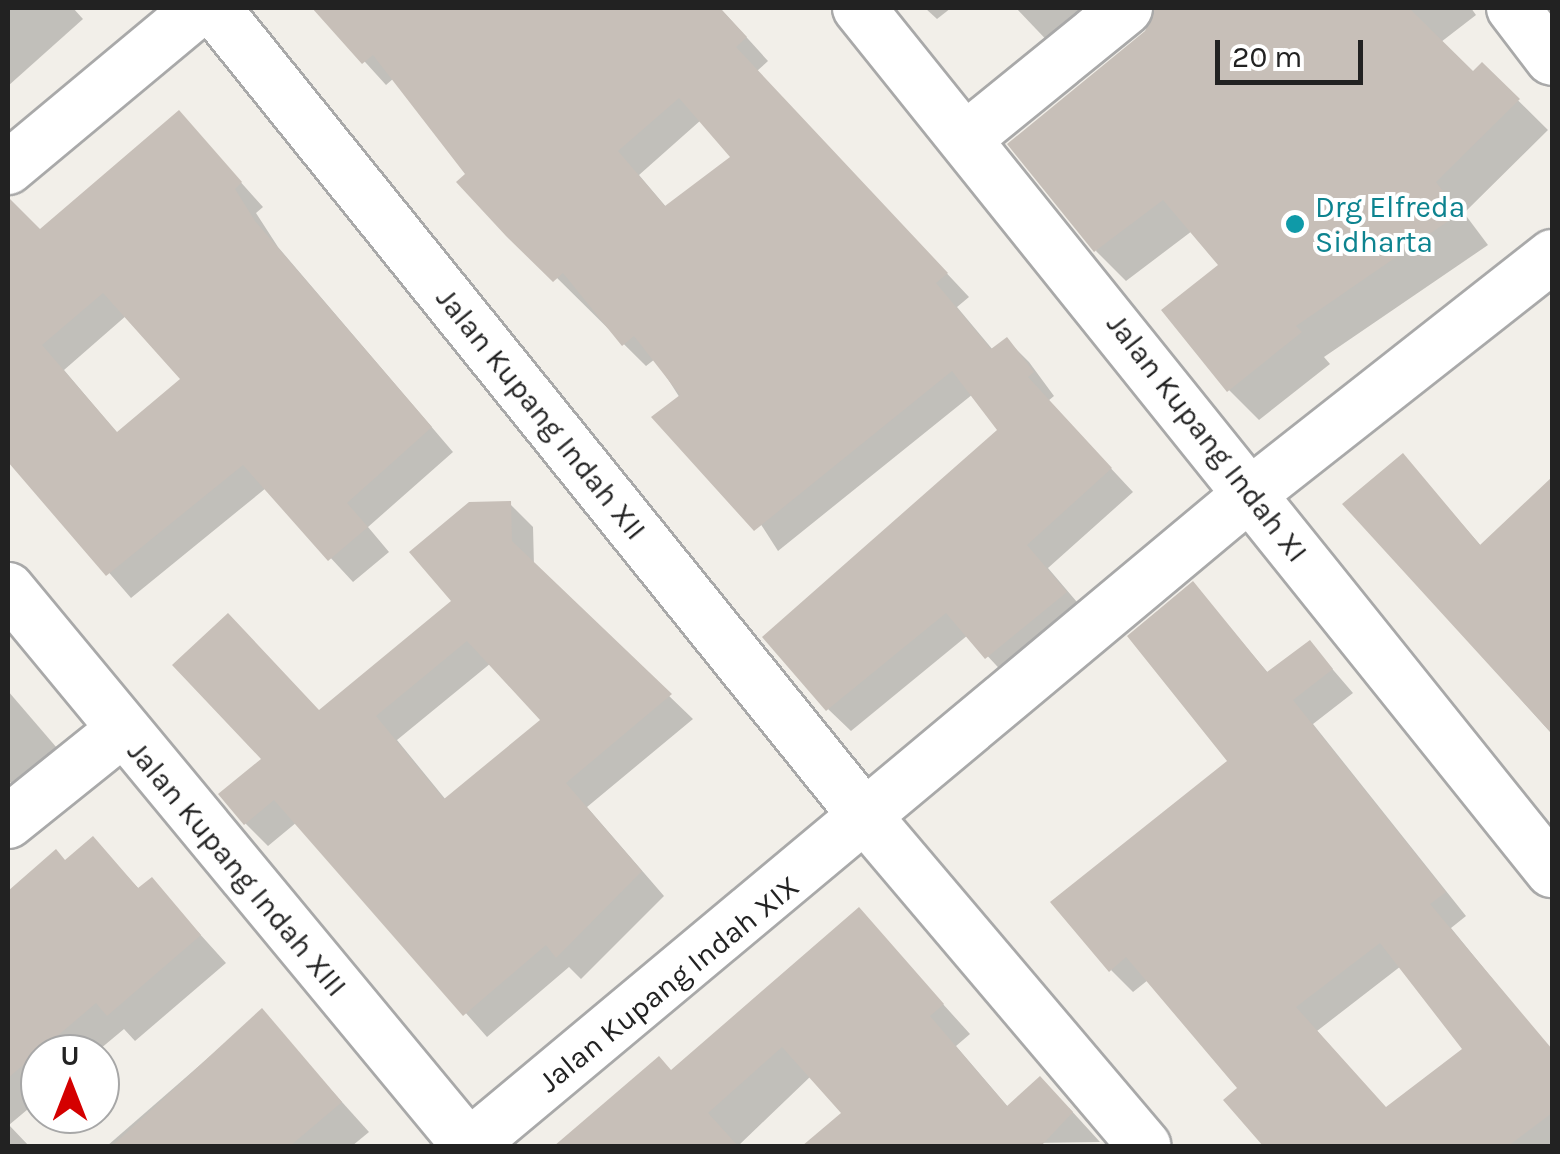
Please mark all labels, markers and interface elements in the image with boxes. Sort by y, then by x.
scale bar [1220,20,1368,82]
text: 20 m [1232,39,1302,75]
place label: Drg Elfreda Sidharta [1315,189,1465,260]
marker: Drg Elfreda Sidharta [1284,213,1306,235]
street label: Jalan Kupang Indah XII [428,281,654,547]
street label: Jalan Kupang Indah XI [1099,307,1315,569]
street label: Jalan Kupang Indah XIII [120,734,354,1004]
street label: Jalan Kupang Indah XIX [532,868,806,1100]
north arrow [20,1034,120,1134]
text: U [60,1039,80,1072]

